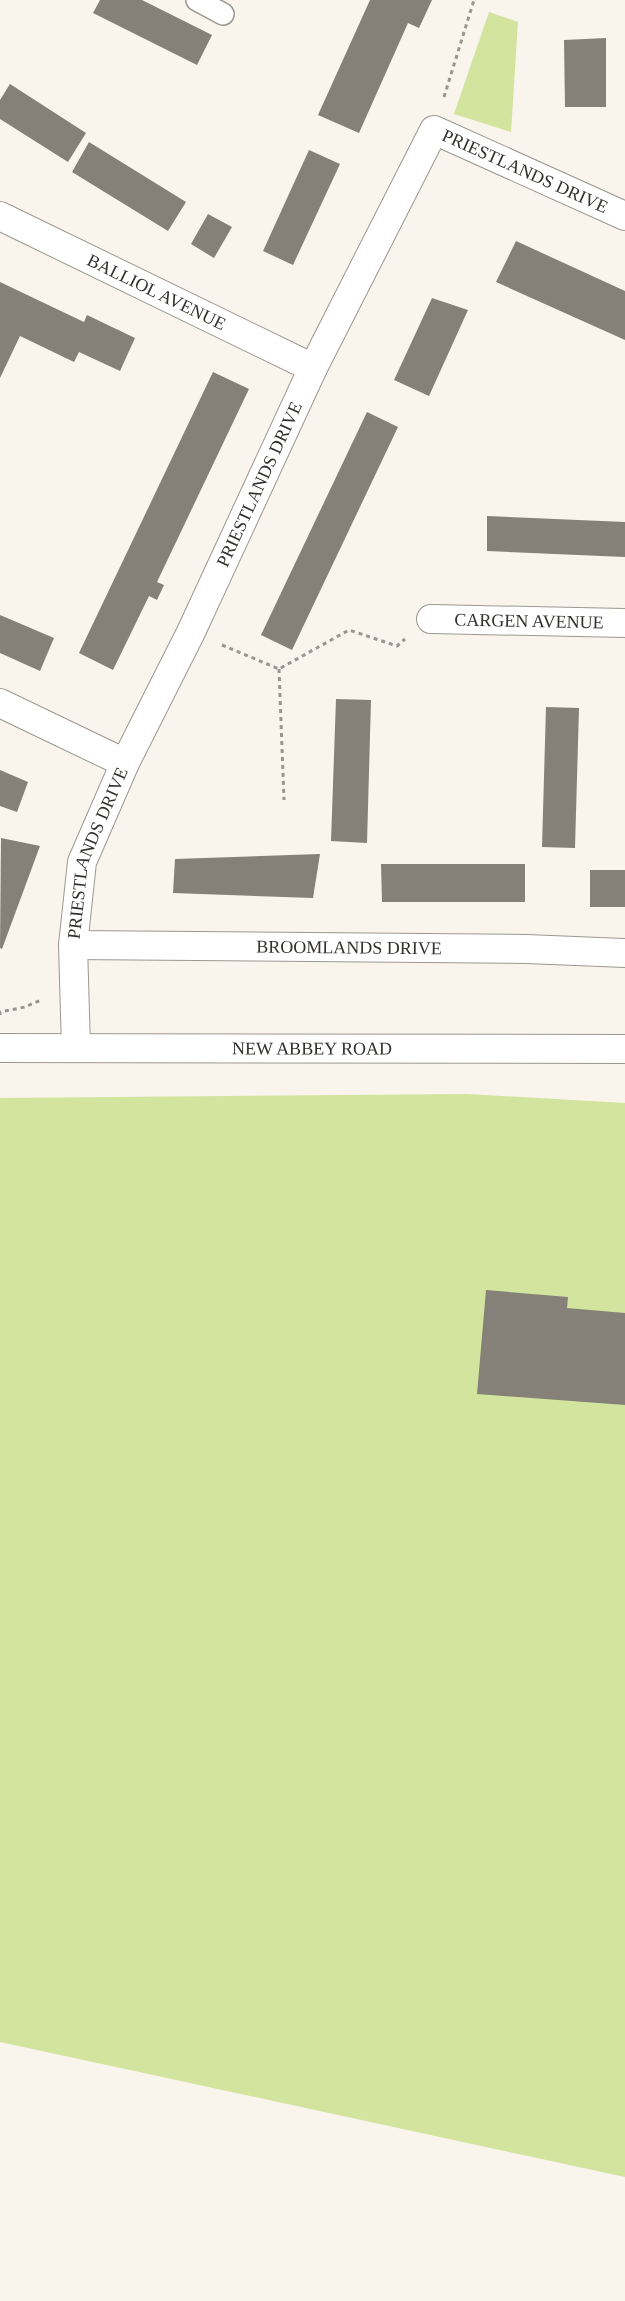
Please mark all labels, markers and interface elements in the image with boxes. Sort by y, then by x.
street label: PRIESTLANDS DRIVE [439,125,611,217]
street label: BALLIOL AVENUE [84,250,229,334]
street label: PRIESTLANDS DRIVE [213,398,306,570]
street label: CARGEN AVENUE [454,609,604,633]
street label: PRIESTLANDS DRIVE [64,764,132,940]
street label: BROOMLANDS DRIVE [256,937,442,958]
street label: NEW ABBEY ROAD [232,1038,392,1059]

